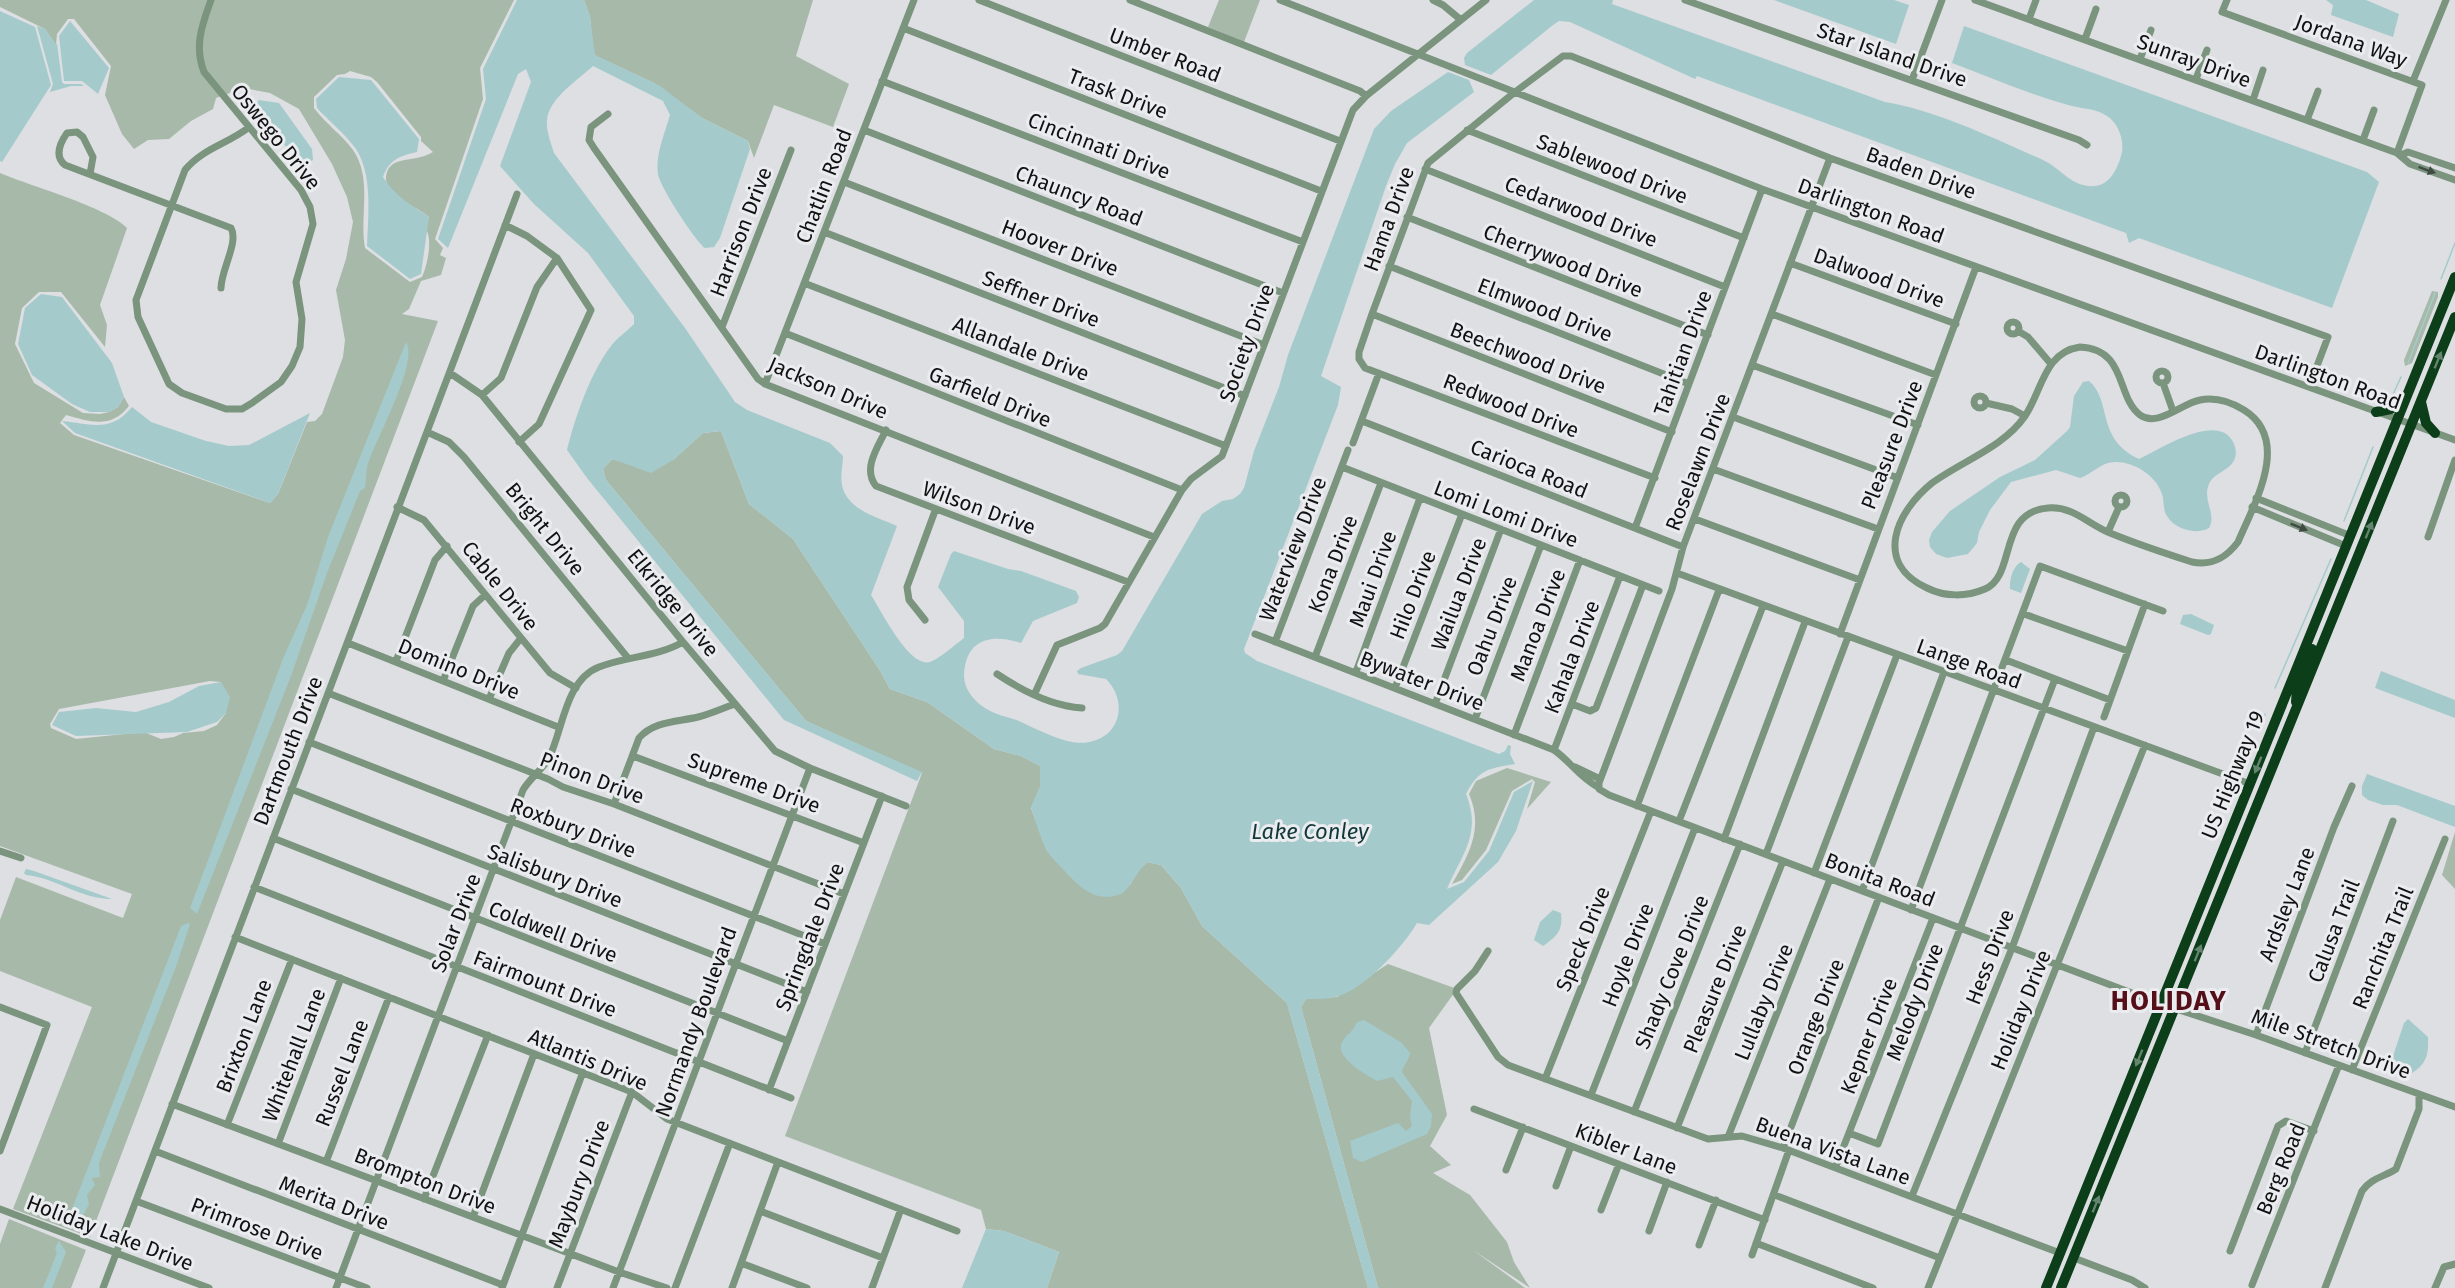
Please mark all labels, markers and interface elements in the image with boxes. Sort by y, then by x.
street label: Jordana Way [2291,9,2411,74]
street label: Star Island Drive [1813,17,1971,93]
street label: Umber Road [1105,22,1225,88]
street label: Sunray Drive [2133,28,2255,94]
street label: Trask Drive [1065,63,1171,125]
street label: Oswego Drive [226,79,326,195]
street label: Cincinnati Drive [1024,107,1174,185]
street label: Chatlin Road [790,125,858,247]
street label: Sablewood Drive [1533,128,1691,210]
street label: Baden Drive [1862,141,1980,205]
street label: Chauncy Road [1012,160,1146,232]
street label: Harrison Drive [704,163,778,301]
street label: Hama Drive [1358,163,1420,275]
one-way arrow [2418,165,2436,175]
street label: Cedarwood Drive [1501,171,1661,253]
street label: Darlington Road [1794,172,1948,250]
street label: Hoover Drive [998,214,1122,282]
street label: Cherrywood Drive [1480,219,1646,303]
street label: Dalwood Drive [1810,242,1948,314]
street label: Seffner Drive [979,265,1103,333]
street label: Elmwood Drive [1474,272,1616,348]
street label: Society Drive [1214,280,1280,406]
street label: Tahitian Drive [1648,287,1718,419]
street label: Allandale Drive [949,311,1093,387]
street label: Beechwood Drive [1446,316,1610,400]
street label: Darlington Road [2251,338,2405,416]
street label: Jackson Drive [764,351,892,425]
one-way arrow [2434,351,2443,369]
street label: Garfield Drive [925,361,1055,433]
street label: Redwood Drive [1439,368,1583,444]
street label: Pleasure Drive [1855,377,1929,513]
street label: Roselawn Drive [1660,389,1736,535]
street label: Carioca Road [1466,434,1592,504]
street label: Waterview Drive [1254,473,1332,625]
street label: Lomi Lomi Drive [1430,475,1582,553]
street label: Wilson Drive [919,476,1039,540]
street label: Bright Drive [500,477,590,581]
street label: Kona Drive [1302,511,1364,617]
one-way arrow [2365,521,2374,539]
one-way arrow [2291,522,2309,532]
street label: Maui Drive [1344,527,1402,631]
street label: Wailua Drive [1426,534,1492,654]
street label: Cable Drive [456,536,544,636]
street label: Elkridge Drive [622,544,724,662]
street label: Hilo Drive [1384,547,1442,643]
street label: Manoa Drive [1505,565,1571,685]
street label: Oahu Drive [1461,572,1523,680]
street label: Kahala Drive [1538,597,1606,717]
street label: Domino Drive [394,633,524,705]
street label: Lange Road [1913,633,2025,695]
street label: Bywater Drive [1356,645,1488,717]
street label: Dartmouth Drive [248,673,328,829]
street label: US Highway 19 [2195,707,2271,843]
street label: Pinon Drive [536,746,648,810]
street label: Supreme Drive [684,747,824,819]
one-way arrow [2253,756,2262,774]
street label: Roxbury Drive [506,792,640,864]
water label: Lake Conley [1251,818,1370,845]
street label: Salisbury Drive [484,838,626,914]
street label: Ardsley Lane [2253,843,2321,965]
street label: Bonita Road [1821,847,1939,913]
street label: Springdale Drive [770,859,850,1015]
street label: Solar Drive [425,870,487,976]
street label: Calusa Trail [2302,876,2366,986]
street label: Speck Drive [1550,883,1616,995]
street label: Ranchita Trail [2347,883,2419,1013]
street label: Shady Cove Drive [1629,891,1715,1053]
street label: Coldwell Drive [485,896,621,968]
street label: Hoyle Drive [1596,899,1660,1011]
street label: Hess Drive [1960,906,2020,1008]
street label: Pleasure Drive [1677,921,1753,1057]
street label: Normandy Boulevard [649,923,743,1121]
street label: Lullaby Drive [1729,940,1799,1064]
street label: Melody Drive [1881,940,1949,1064]
one-way arrow [2193,944,2203,962]
street label: Fairmount Drive [470,945,620,1023]
street label: Holiday Drive [1985,946,2057,1074]
street label: Orange Drive [1782,955,1850,1079]
street label: Kepner Drive [1835,974,1903,1098]
street label: Brixton Lane [210,975,278,1097]
street label: Whitehall Lane [257,984,331,1126]
district label: HOLIDAY [2111,985,2227,1017]
street label: Mile Stretch Drive [2248,1003,2414,1085]
street label: Russel Lane [310,1016,374,1130]
street label: Atlantis Drive [524,1023,652,1097]
one-way arrow [2134,1050,2144,1068]
street label: Buena Vista Lane [1752,1111,1914,1191]
street label: Maybury Drive [543,1116,615,1252]
street label: Kibler Lane [1571,1118,1681,1180]
street label: Berg Road [2251,1119,2311,1219]
street label: Brompton Drive [350,1142,500,1220]
street label: Merita Drive [275,1170,393,1236]
street label: Holiday Lake Drive [23,1189,197,1277]
street label: Primrose Drive [187,1192,327,1266]
one-way arrow [2091,1194,2101,1212]

